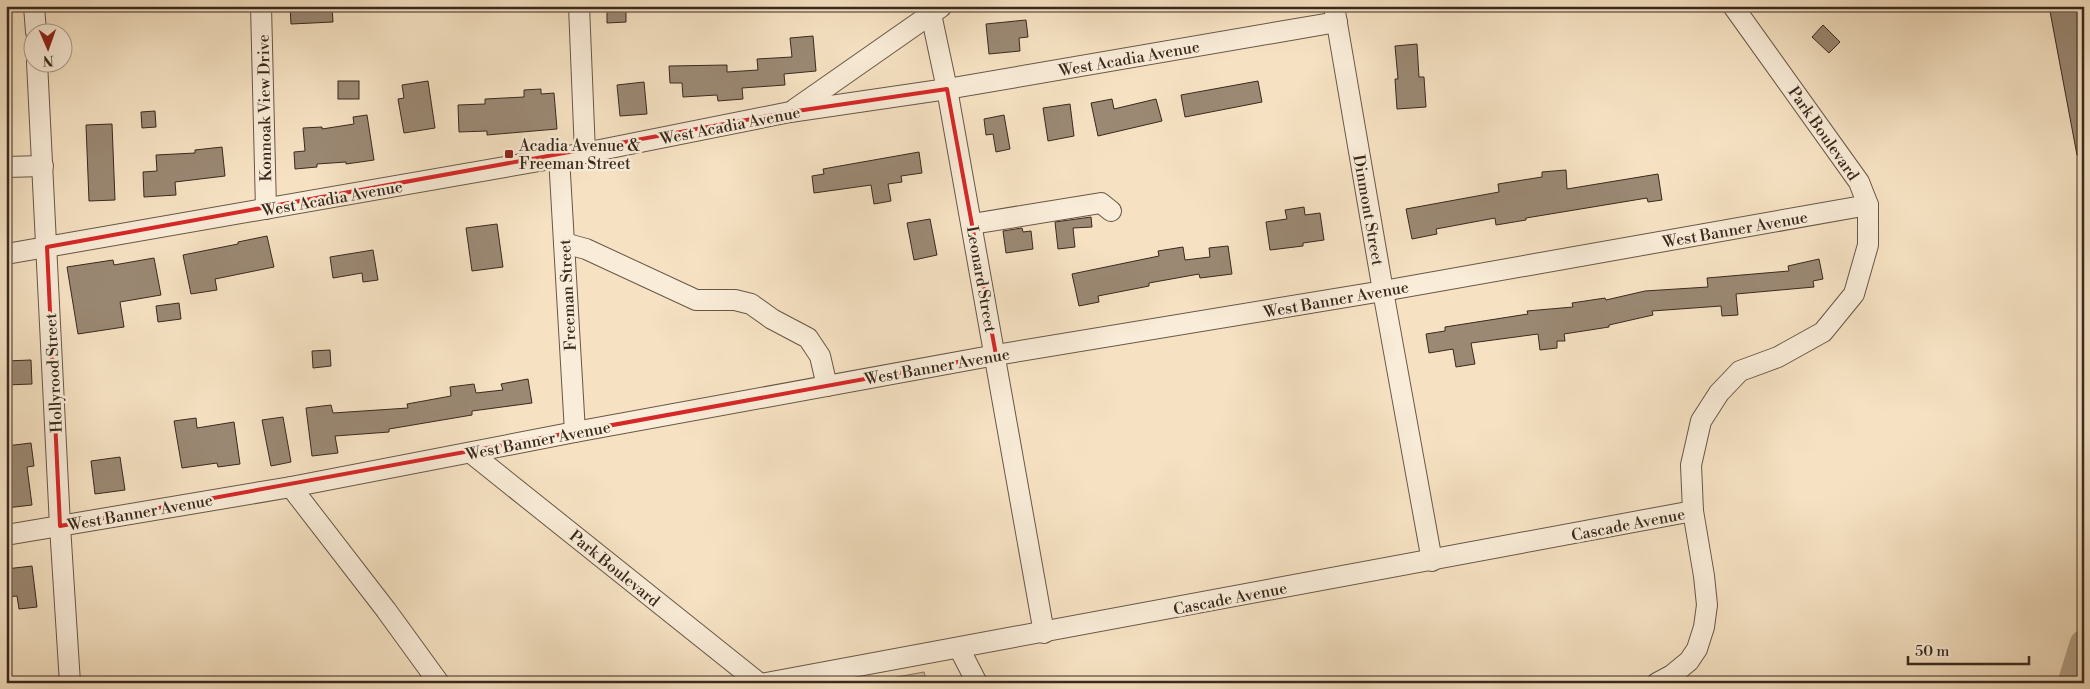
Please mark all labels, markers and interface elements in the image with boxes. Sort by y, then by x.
north arrow [22,22,72,72]
street label: Konnoak View Drive [254,34,276,182]
street label: West Acadia Avenue [1056,37,1201,81]
text: N [43,51,54,69]
street label: Park Boulevard [1783,83,1863,185]
street label: West Acadia Avenue [657,103,802,150]
place label: Acadia Avenue & Freeman Street [518,136,640,174]
marker: Acadia Avenue & Freeman Street [503,148,515,160]
street label: Dinmont Street [1348,153,1388,267]
street label: West Acadia Avenue [259,177,404,221]
street label: West Banner Avenue [1660,207,1809,253]
street label: Leonard Street [962,224,1000,334]
street label: Freeman Street [555,238,581,351]
street label: West Banner Avenue [1261,277,1410,323]
street label: Hollyrood Street [41,312,67,433]
street label: West Banner Avenue [862,344,1011,390]
street label: West Banner Avenue [463,417,612,465]
street label: West Banner Avenue [65,490,214,536]
street label: Cascade Avenue [1570,504,1687,546]
street label: Park Boulevard [565,526,664,611]
street label: Cascade Avenue [1172,578,1289,620]
scale bar [1908,634,2029,666]
text: 50 m [1915,642,1949,661]

